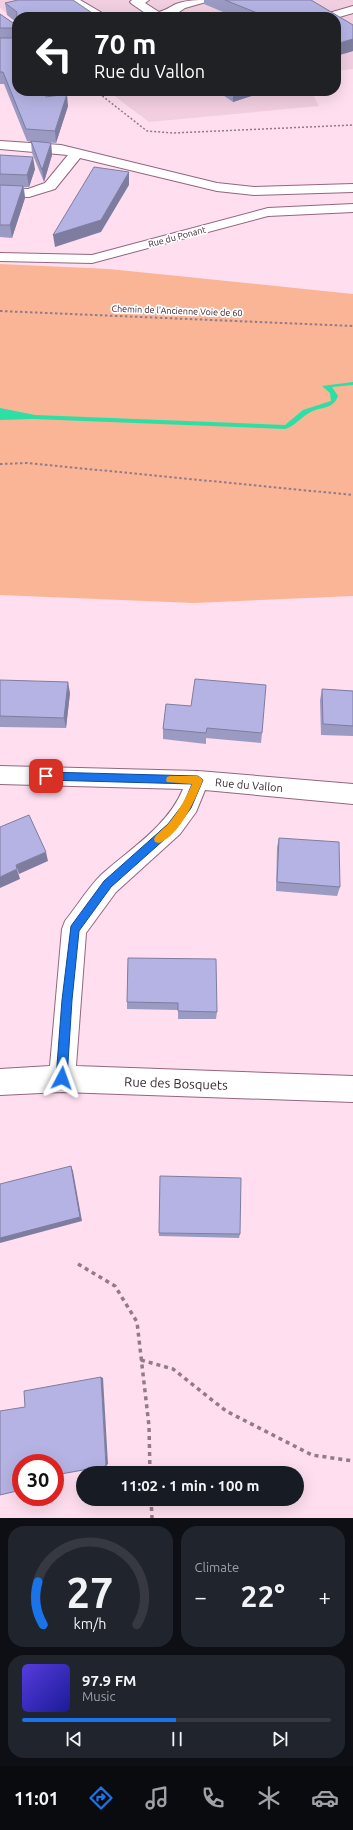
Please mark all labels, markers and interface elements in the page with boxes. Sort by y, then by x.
icon: left [28,28,80,80]
text: 70 m [94,28,156,59]
text: Rue du Vallon [94,61,205,81]
street label: Rue du Ponant [147,224,207,249]
street label: Chemin de l'Ancienne Voie de 60 [111,304,243,318]
pin [29,759,63,793]
icon: arrive [35,765,57,787]
street label: Rue du Vallon [215,776,283,794]
position arrow [41,1057,83,1099]
street label: Rue des Bosquets [124,1074,228,1092]
speed limit sign: 30 [12,1454,64,1506]
text: 11:02 · 1 min · 100 m [121,1477,259,1494]
text: Climate [195,1560,239,1574]
text: 27 [67,1568,114,1615]
text: 22° [241,1579,285,1613]
text: − [195,1584,207,1609]
text: + [319,1584,331,1609]
text: km/h [74,1615,107,1631]
text: 97.9 FM [82,1672,136,1689]
text: Music [82,1689,116,1703]
icon: previous [63,1728,85,1750]
icon: pause [166,1728,188,1750]
icon: next [269,1728,291,1750]
icon: directions [87,1784,115,1812]
icon: music [143,1784,171,1812]
icon: phone [199,1784,227,1812]
icon: climate [255,1784,283,1812]
icon: car [311,1784,339,1812]
text: 11:01 [14,1788,59,1808]

